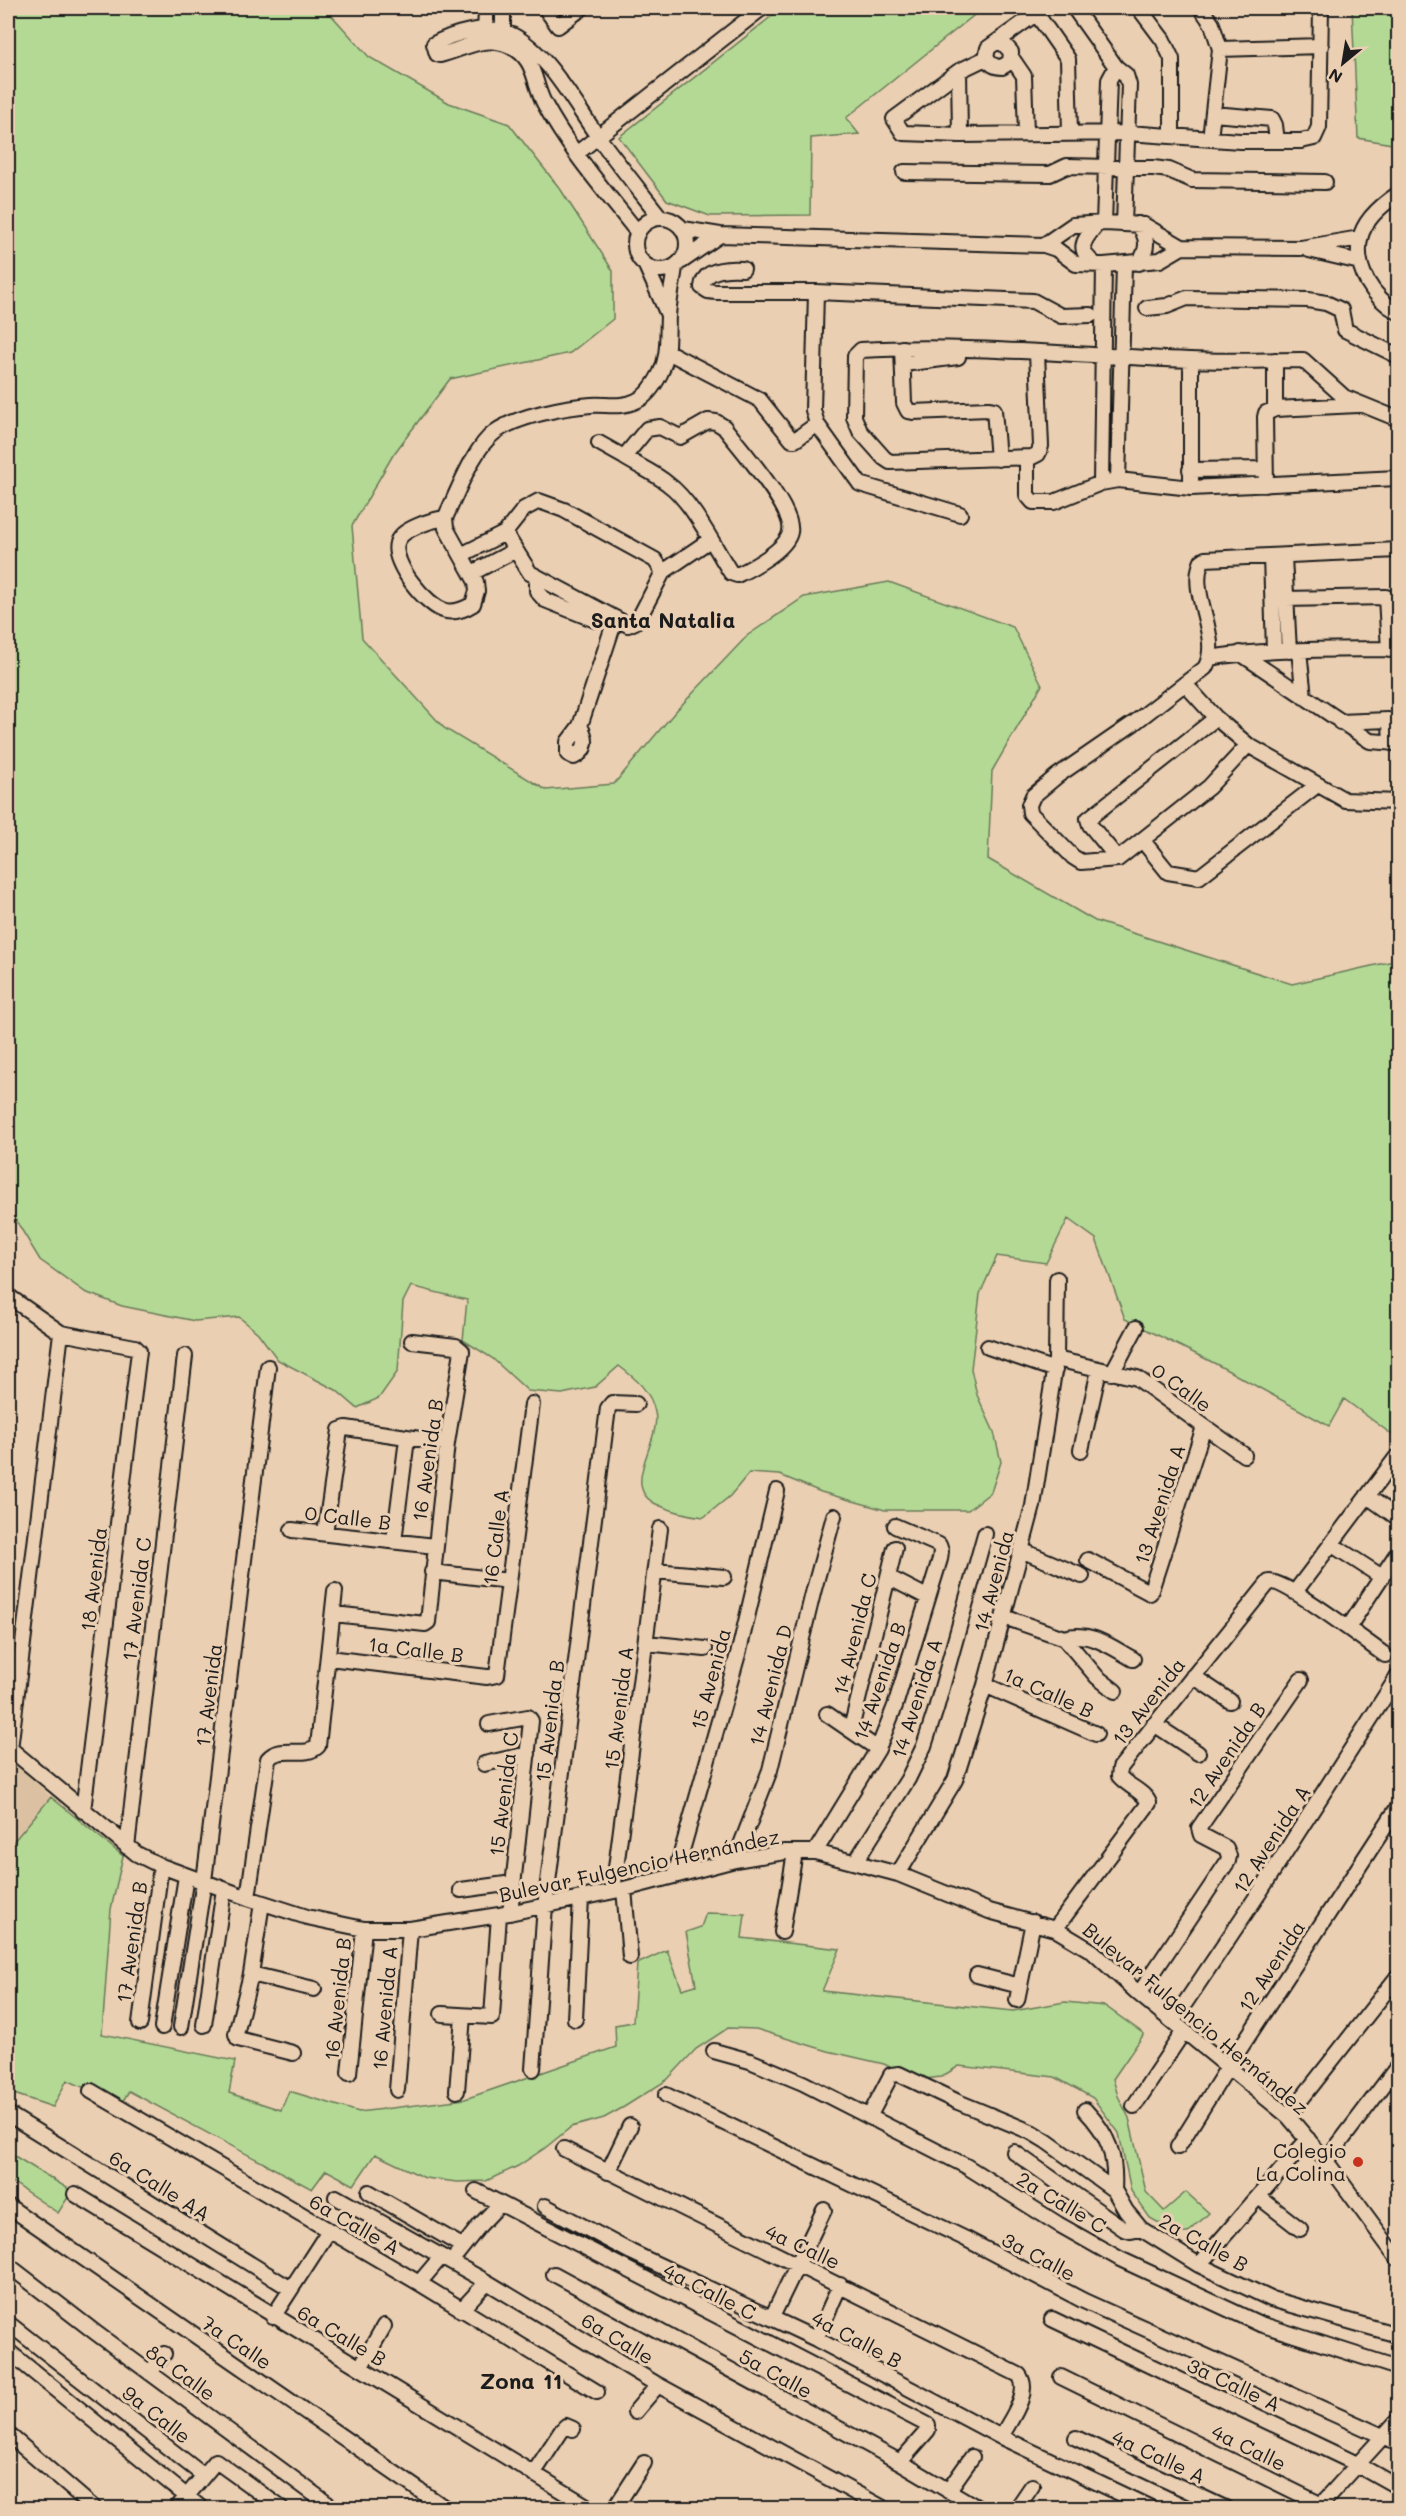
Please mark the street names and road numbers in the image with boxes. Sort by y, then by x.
street label: 0 Calle [1147,1357,1217,1417]
street label: 16 Avenida B [406,1397,448,1523]
street label: 13 Avenida A [1127,1441,1191,1567]
street label: 16 Calle A [476,1487,514,1587]
street label: 0 Calle B [303,1499,393,1535]
street label: 18 Avenida [74,1526,112,1632]
street label: 14 Avenida [967,1527,1019,1635]
street label: 17 Avenida C [116,1536,156,1662]
street label: 14 Avenida C [826,1570,882,1698]
street label: 14 Avenida B [847,1619,911,1743]
street label: 14 Avenida D [742,1622,798,1748]
street label: 15 Avenida [684,1625,736,1733]
street label: 1a Calle B [367,1630,465,1668]
street label: 14 Avenida A [884,1635,948,1761]
street label: 17 Avenida [189,1642,227,1748]
street label: 15 Avenida A [598,1645,638,1771]
street label: 13 Avenida [1106,1652,1190,1750]
street label: 15 Avenida B [529,1658,569,1784]
street label: 1a Calle B [1000,1661,1098,1723]
street label: 12 Avenida B [1181,1697,1271,1813]
street label: 15 Avenida C [482,1730,524,1858]
street label: 12 Avenida A [1226,1780,1316,1898]
street label: Bulevar Fulgencio Hernández [496,1823,782,1907]
street label: 17 Avenida B [110,1880,152,2004]
street label: 12 Avenida [1232,1915,1310,2017]
street label: Bulevar Fulgencio Hernández [1078,1916,1314,2120]
street label: 16 Avenida B [318,1936,356,2062]
street label: 16 Avenida A [366,1945,402,2071]
street label: 6a Calle AA [105,2144,215,2226]
street label: 2a Calle C [1013,2165,1111,2239]
street label: 6a Calle A [305,2188,405,2260]
street label: 2a Calle B [1155,2207,1253,2277]
street label: 4a Calle [761,2217,845,2275]
street label: 3a Calle [998,2226,1080,2286]
street label: 4a Calle C [659,2257,761,2325]
street label: 6a Calle B [293,2298,391,2372]
street label: 4a Calle B [807,2304,907,2374]
street label: 6a Calle [577,2306,659,2370]
street label: 7a Calle [197,2309,277,2375]
street label: 8a Calle [141,2338,221,2406]
street label: 5a Calle [735,2342,817,2404]
street label: 3a Calle A [1183,2351,1285,2417]
street label: 9a Calle [118,2379,196,2449]
street label: 4a Calle [1207,2418,1291,2476]
street label: 4a Calle A [1108,2423,1210,2489]

